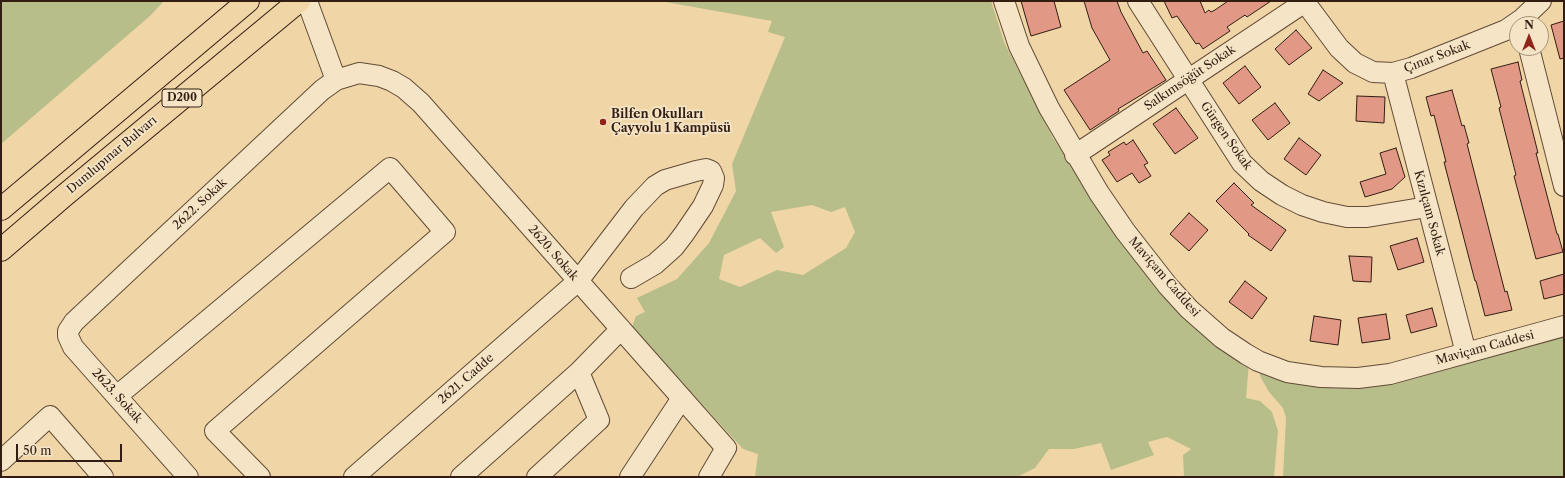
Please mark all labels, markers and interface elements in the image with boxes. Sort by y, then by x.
north arrow [1509,16,1549,56]
text: N [1524,18,1534,32]
street label: Çınar Sokak [1402,38,1472,76]
street label: Salkımsöğüt Sokak [1142,42,1238,114]
road number: D200 [162,89,202,107]
street label: Gürgen Sokak [1197,99,1255,173]
place label: Bilfen Okulları Çayyolu 1 Kampüsü [611,108,731,136]
street label: Dumlupınar Bulvarı [64,113,160,197]
marker: Bilfen Okulları Çayyolu 1 Kampüsü [598,117,608,127]
street label: Kızılçam Sokak [1411,169,1447,257]
street label: 2622. Sokak [170,175,230,233]
street label: 2620. Sokak [525,222,581,284]
street label: Maviçam Caddesi [1125,234,1203,320]
street label: Maviçam Caddesi [1434,328,1536,368]
street label: 2621. Cadde [435,351,497,407]
street label: 2623. Sokak [89,366,145,426]
scale bar [18,436,124,462]
text: 50 m [23,443,52,458]

